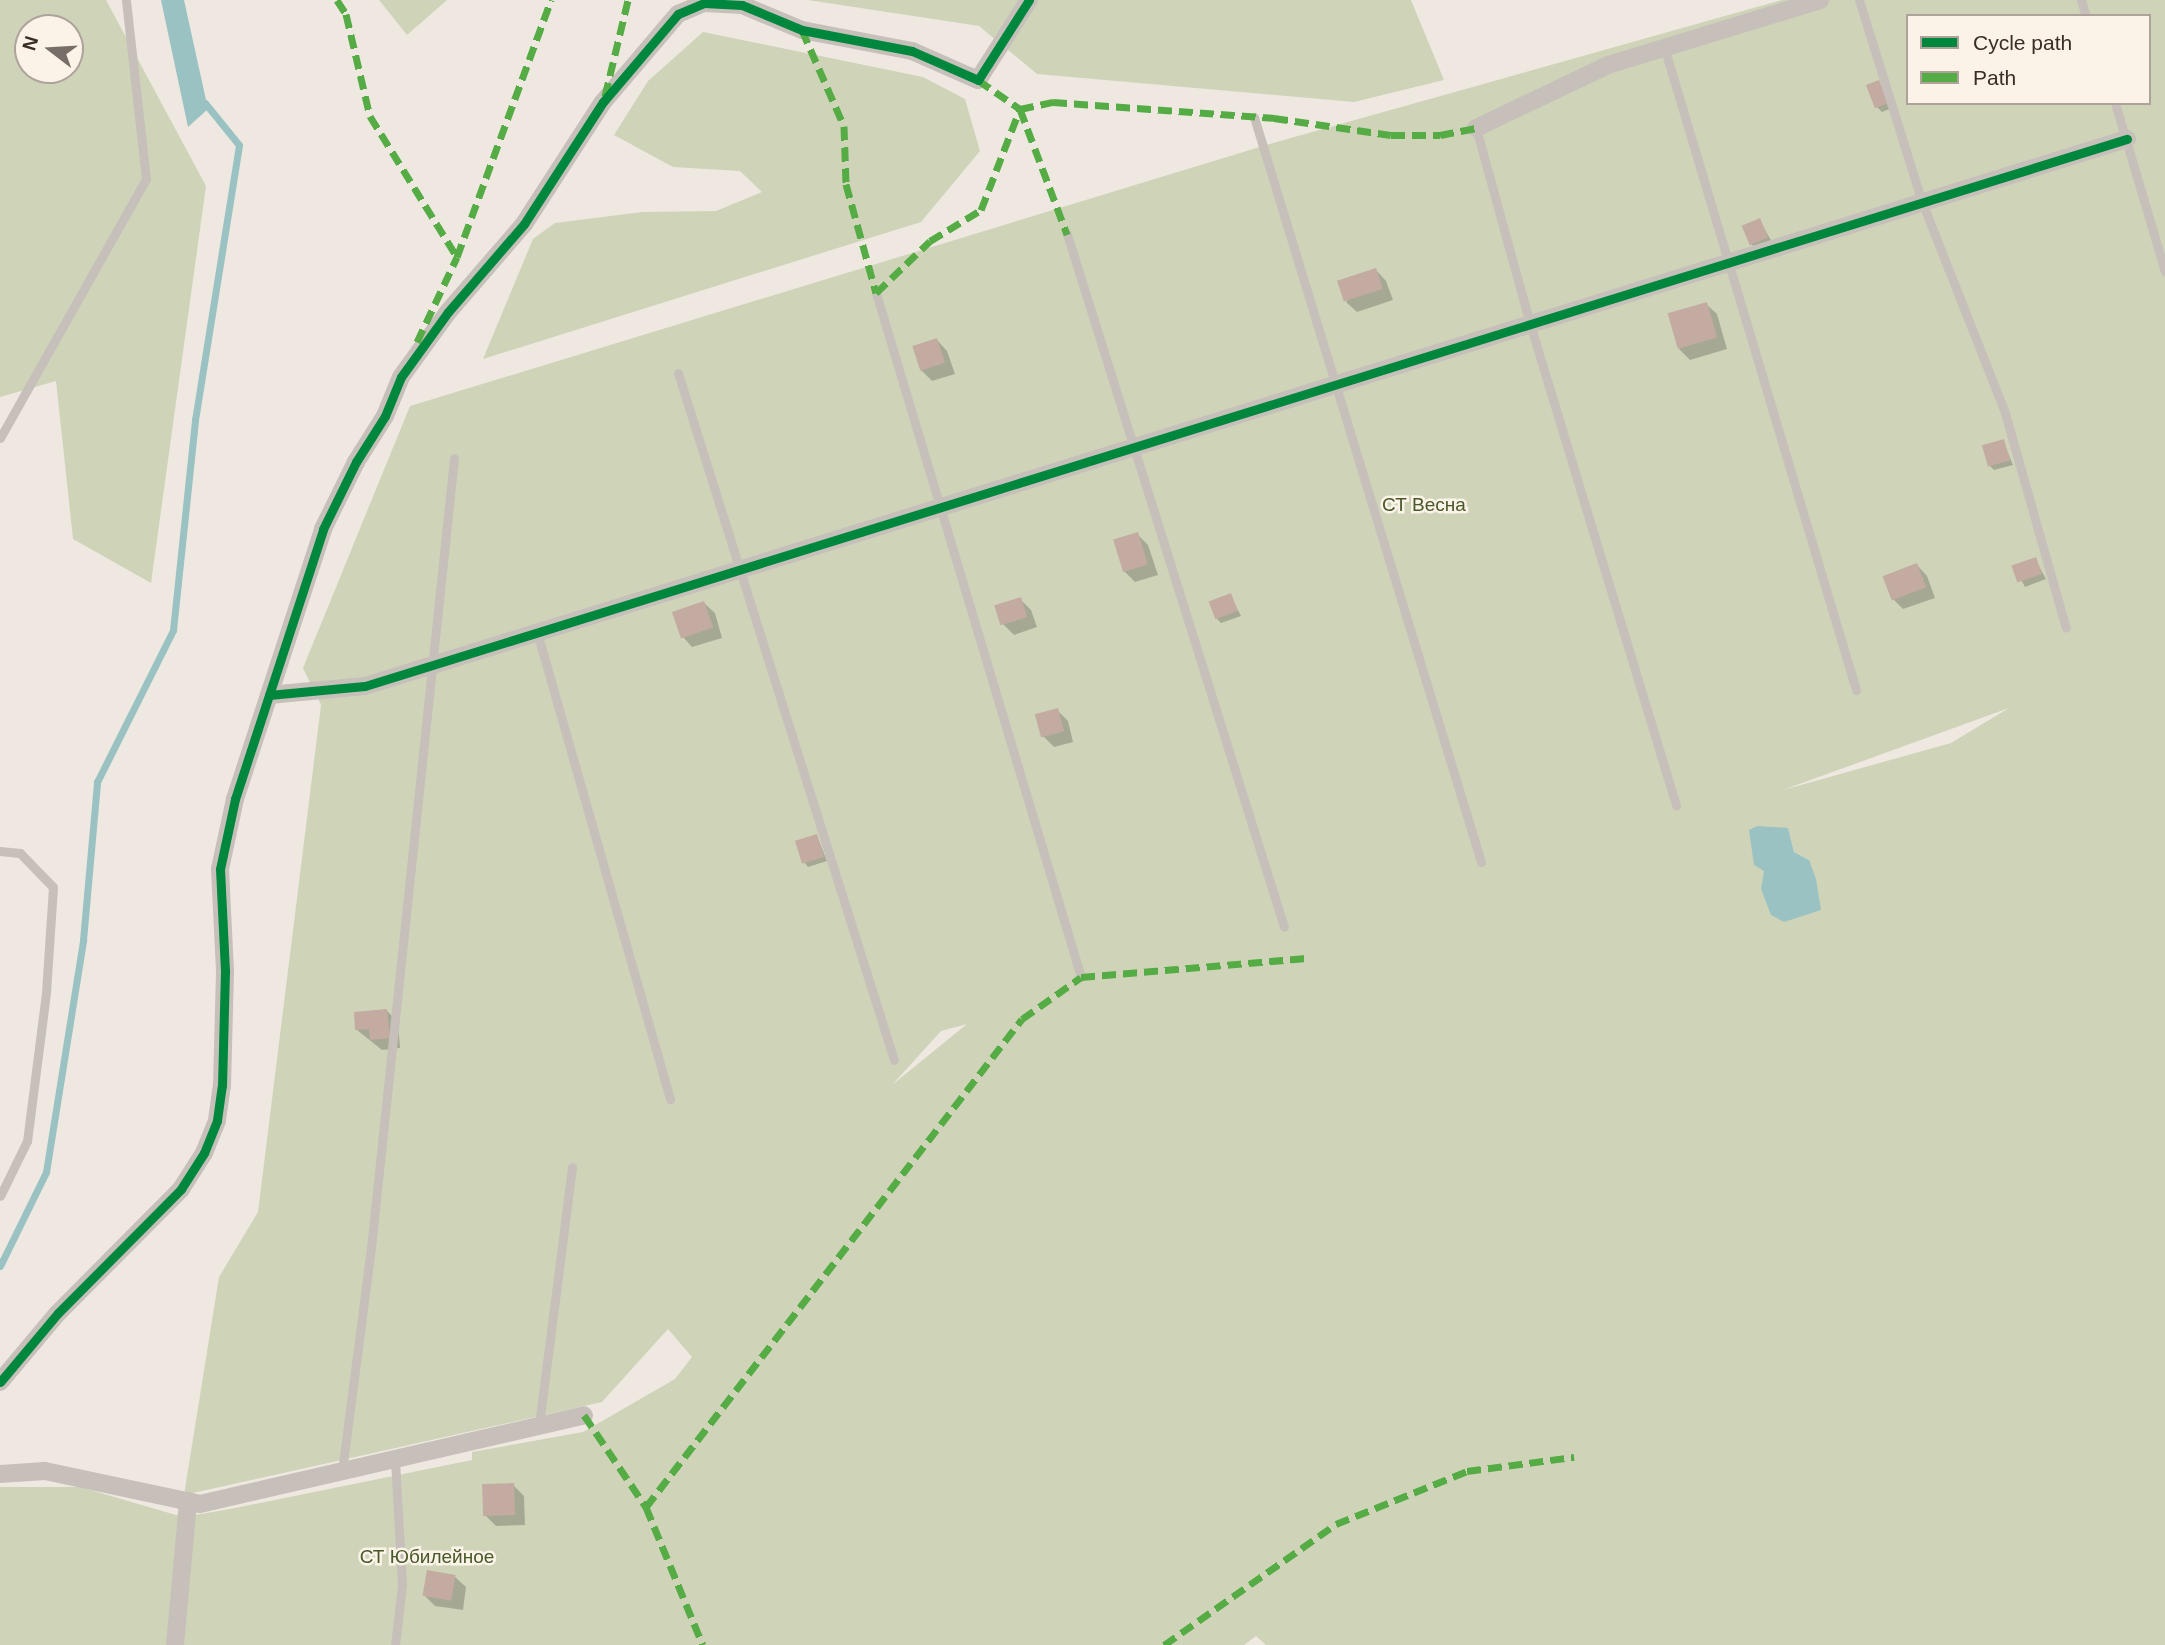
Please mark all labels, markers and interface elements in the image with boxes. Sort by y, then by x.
north arrow [14,14,84,84]
legend [1906,14,2151,105]
text: Cycle path [1973,31,2072,54]
text: N [18,34,42,53]
text: Path [1973,66,2016,89]
park label: СТ Весна [1382,494,1466,516]
park label: СТ Юбилейное [360,1546,494,1568]

